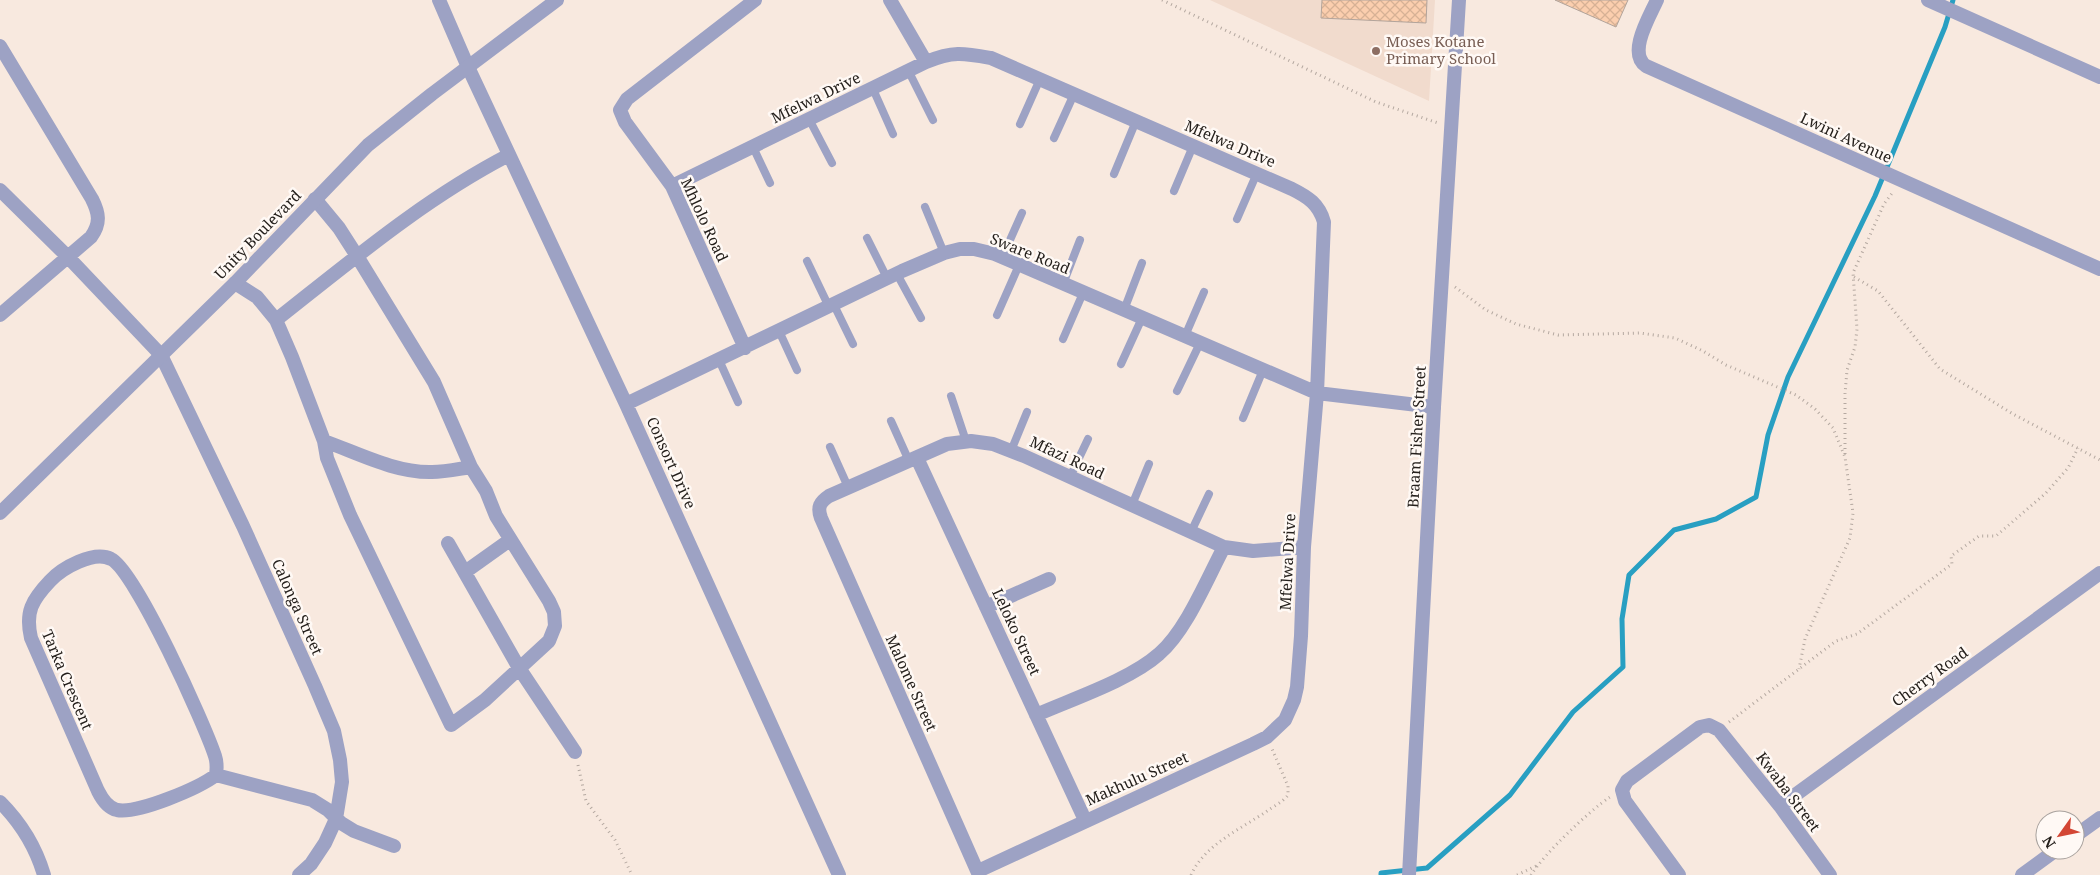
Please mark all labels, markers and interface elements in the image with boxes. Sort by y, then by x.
place label: Moses Kotane Primary School [1386,31,1496,68]
marker: Moses Kotane Primary School [1370,45,1382,57]
street label: Mfelwa Drive [768,67,864,127]
street label: Lwini Avenue [1797,107,1895,167]
street label: Mfelwa Drive [1182,115,1279,171]
street label: Mhlolo Road [677,174,733,265]
street label: Unity Boulevard [209,185,305,283]
street label: Sware Road [987,228,1073,278]
street label: Braam Fisher Street [1402,365,1430,509]
street label: Consort Drive [643,413,701,512]
street label: Mfazi Road [1027,431,1108,483]
street label: Mfelwa Drive [1274,513,1300,611]
street label: Calonga Street [268,556,328,658]
street label: Leloko Street [988,585,1046,678]
street label: Tarka Crescent [38,627,98,733]
street label: Malome Street [882,631,942,734]
street label: Cherry Road [1887,642,1971,711]
street label: Makhulu Street [1082,747,1191,810]
street label: Kwaba Street [1752,748,1825,835]
north arrow [2035,810,2085,860]
text: N [2038,833,2060,852]

